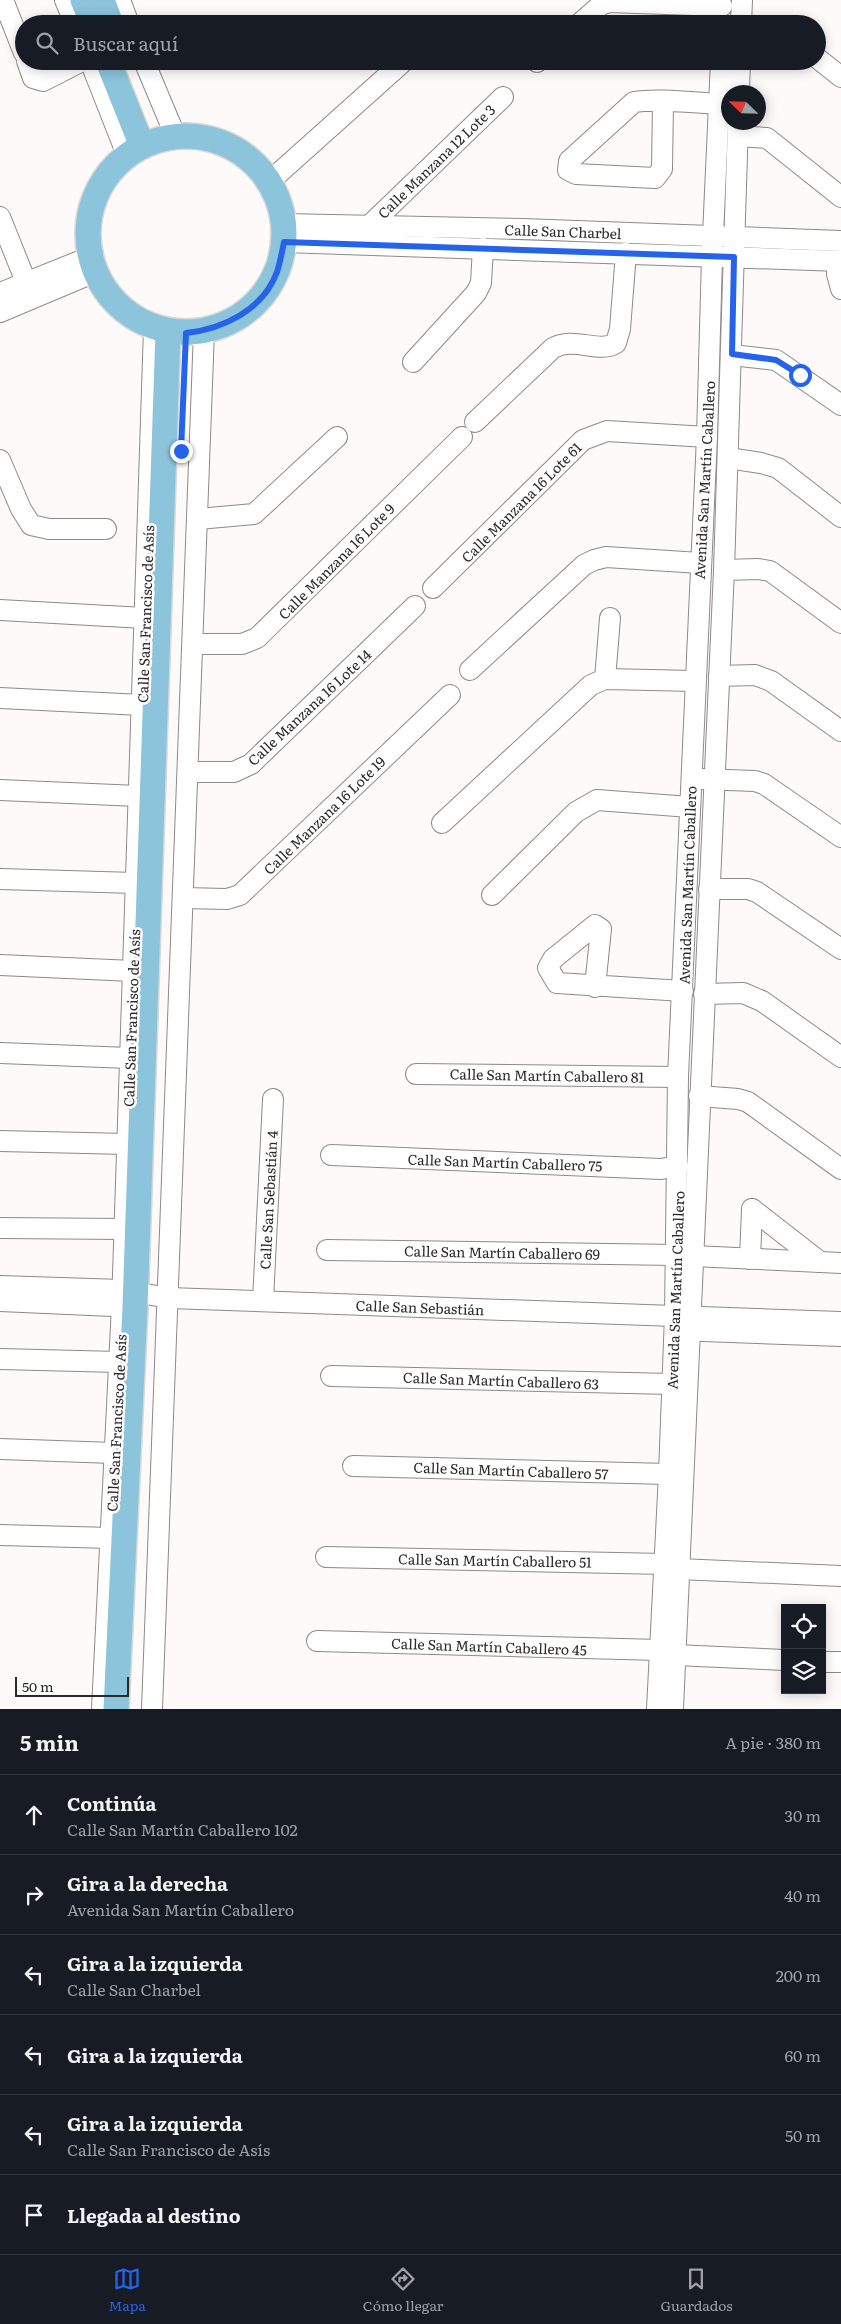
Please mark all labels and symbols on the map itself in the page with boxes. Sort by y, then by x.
north arrow [721,85,766,130]
street label: Calle Manzana 12 Lote 3 [373,99,499,223]
street label: Calle San Charbel [504,219,622,243]
route start [789,364,812,387]
street label: Avenida San Martín Caballero [689,380,719,580]
street label: Calle Manzana 16 Lote 61 [456,437,586,567]
route end [170,440,193,463]
street label: Calle Manzana 16 Lote 9 [274,499,398,623]
street label: Calle San Francisco de Asís [132,525,158,703]
street label: Calle Manzana 16 Lote 14 [243,644,375,770]
street label: Calle Manzana 16 Lote 19 [259,751,389,879]
street label: Avenida San Martín Caballero [674,785,700,985]
street label: Calle San Francisco de Asís [118,929,144,1107]
street label: Calle San Martín Caballero 81 [450,1063,645,1087]
street label: Calle San Sebastián 4 [254,1130,282,1270]
street label: Calle San Martín Caballero 75 [407,1149,603,1175]
street label: Avenida San Martín Caballero [662,1190,688,1390]
street label: Calle San Martín Caballero 69 [404,1240,600,1264]
street label: Calle San Sebastián [355,1295,485,1319]
street label: Calle San Francisco de Asís [101,1334,131,1512]
street label: Calle San Martín Caballero 63 [403,1367,599,1393]
street label: Calle San Martín Caballero 57 [413,1457,609,1483]
street label: Calle San Martín Caballero 51 [398,1548,592,1572]
street label: Calle San Martín Caballero 45 [391,1633,587,1659]
scale bar [15,1674,129,1697]

